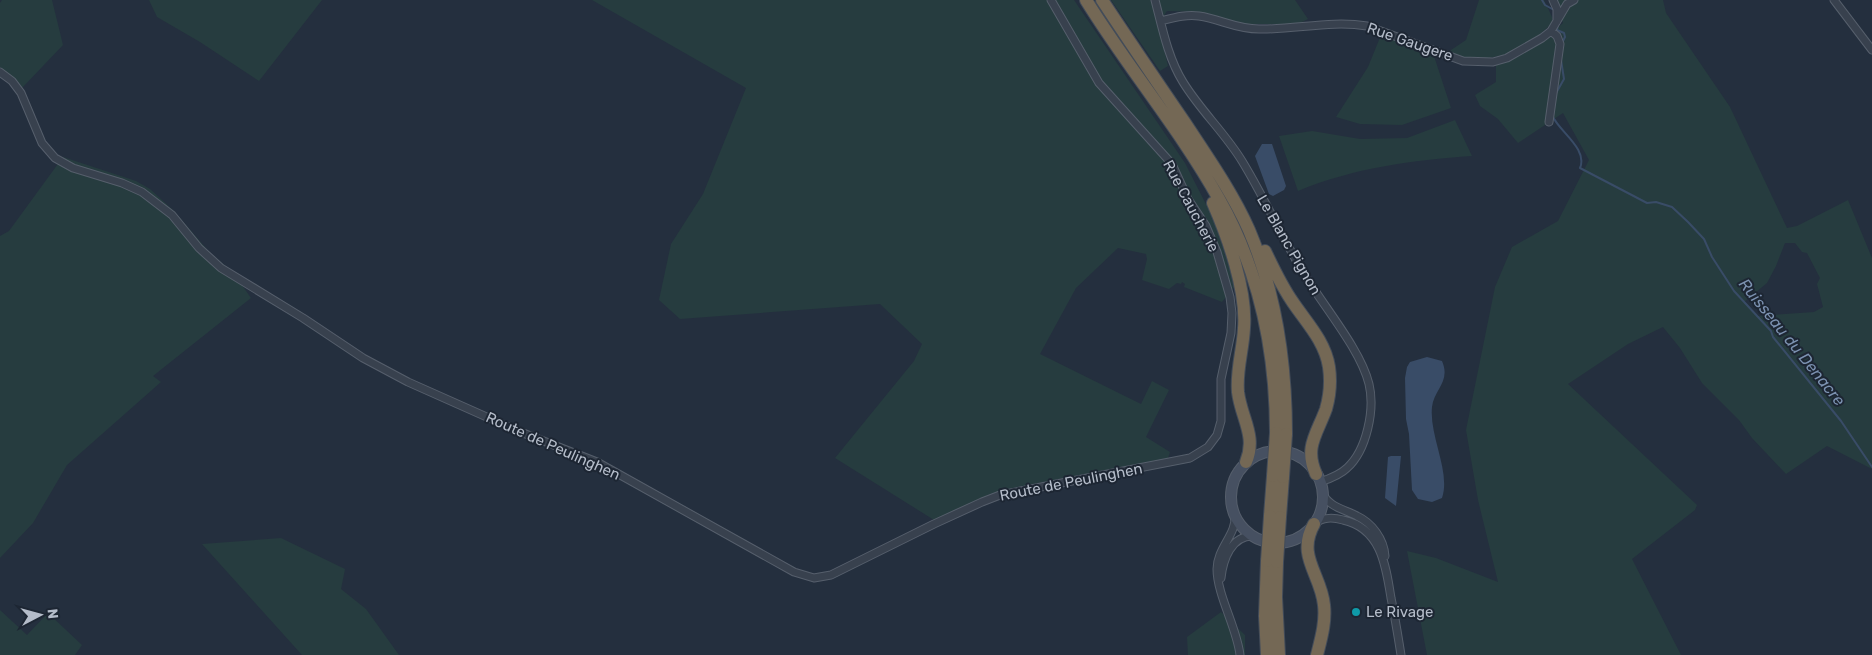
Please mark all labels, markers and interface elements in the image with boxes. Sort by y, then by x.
street label: Rue Gaugere [1365,19,1455,65]
street label: Rue Caucherie [1159,157,1223,255]
street label: Le Blanc Pignon [1253,192,1325,298]
water label: Ruisseau du Denacre [1735,275,1849,409]
street label: Route de Peulinghen [483,408,623,484]
street label: Route de Peulinghen [998,459,1144,505]
north arrow [15,590,65,640]
place label: Le Rivage [1366,603,1433,621]
marker: Le Rivage [1350,606,1362,618]
text: N [43,608,61,620]

